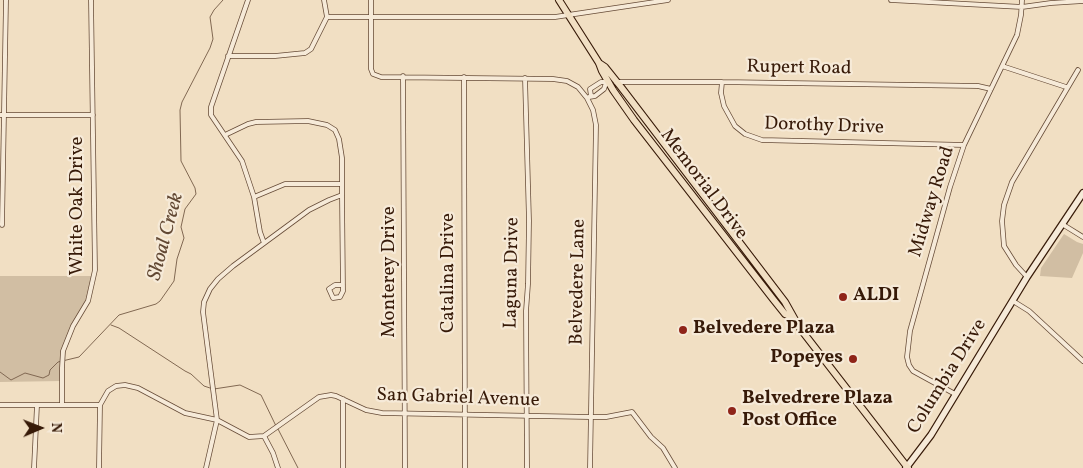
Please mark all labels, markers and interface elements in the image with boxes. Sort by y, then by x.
street label: Rupert Road [746,57,852,81]
street label: Dorothy Drive [764,114,884,140]
street label: Memorial Drive [654,125,752,245]
street label: White Oak Drive [68,136,90,276]
street label: Midway Road [905,144,961,260]
water label: Shoal Creek [144,191,190,283]
street label: Monterey Drive [380,206,402,338]
street label: Catalina Drive [439,213,461,333]
street label: Laguna Drive [501,217,525,329]
street label: Belvedere Lane [566,219,592,345]
place label: ALDI [853,286,899,308]
marker: ALDI [837,291,849,303]
street label: Columbia Drive [904,315,992,439]
place label: Belvedere Plaza [693,319,835,341]
marker: Belvedere Plaza [677,324,689,336]
place label: Popeyes [770,348,843,370]
marker: Popeyes [847,353,859,365]
street label: San Gabriel Avenue [376,385,540,413]
place label: Belvedrere Plaza Post Office [742,389,893,433]
north arrow [15,403,65,453]
marker: Belvedrere Plaza Post Office [726,405,738,417]
text: N [46,422,65,433]

